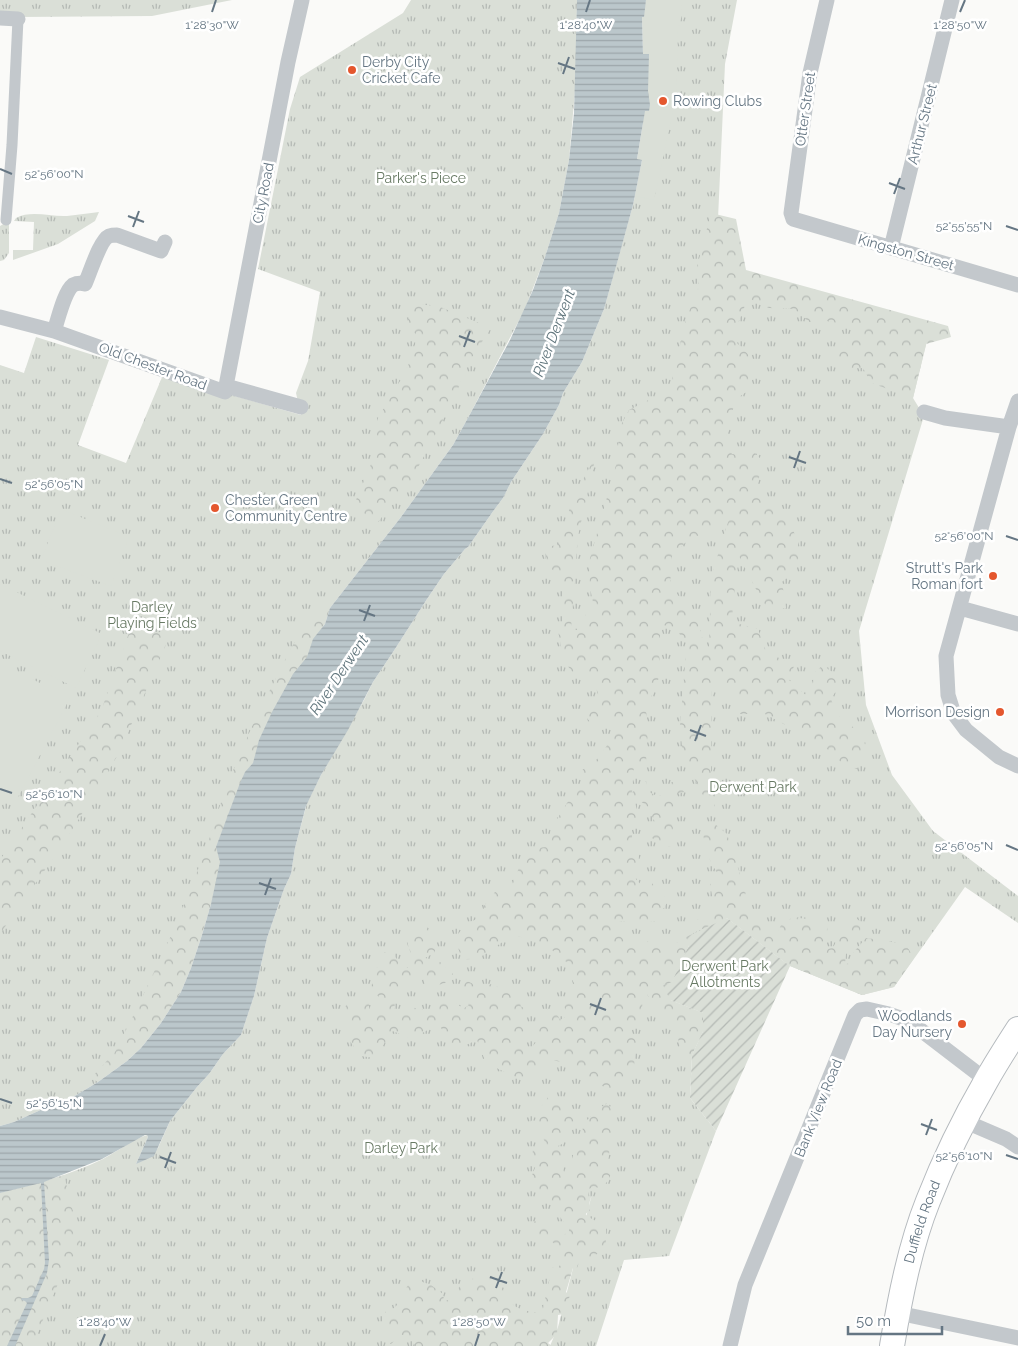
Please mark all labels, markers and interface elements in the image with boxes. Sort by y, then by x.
text: 1°28'30"W [185,18,239,32]
text: 1°28'40"W [560,18,613,32]
text: 1°28'50"W [933,18,987,32]
place label: Derby City Cricket Cafe [362,54,441,86]
marker: Derby City Cricket Cafe [346,64,358,76]
street label: Otter Street [792,70,818,147]
street label: Arthur Street [904,82,940,166]
place label: Rowing Clubs [673,93,762,109]
marker: Rowing Clubs [657,95,669,107]
street label: City Road [249,161,277,225]
text: 52°56'00"N [24,167,84,181]
park label: Parker's Piece [376,170,466,186]
text: 52°55'55"N [936,219,992,233]
street label: Kingston Street [856,231,956,273]
water label: River Derwent [529,287,579,379]
street label: Old Chester Road [97,339,209,393]
text: 52°56'05"N [25,477,83,491]
place label: Chester Green Community Centre [225,492,347,524]
marker: Chester Green Community Centre [209,502,221,514]
text: 52°56'00"N [934,529,994,543]
place label: Strutt's Park Roman fort [906,560,984,592]
marker: Strutt's Park Roman fort [987,570,999,582]
park label: Darley Playing Fields [107,599,197,631]
water label: River Derwent [306,632,372,718]
place label: Morrison Design [885,704,990,720]
marker: Morrison Design [994,706,1006,718]
park label: Derwent Park [709,779,797,795]
text: 52°56'10"N [26,787,82,801]
text: 52°56'05"N [935,839,993,853]
park label: Derwent Park Allotments [681,958,769,990]
place label: Woodlands Day Nursery [872,1008,952,1040]
marker: Woodlands Day Nursery [956,1018,968,1030]
street label: Bank View Road [791,1057,845,1159]
text: 52°56'15"N [26,1096,82,1110]
park label: Darley Park [364,1140,438,1156]
text: 52°56'10"N [936,1149,992,1163]
street label: Duffield Road [901,1178,943,1265]
scale bar [848,1304,942,1336]
text: 50 m [856,1312,891,1330]
text: 1°28'40"W [79,1315,132,1329]
text: 1°28'50"W [452,1315,506,1329]

